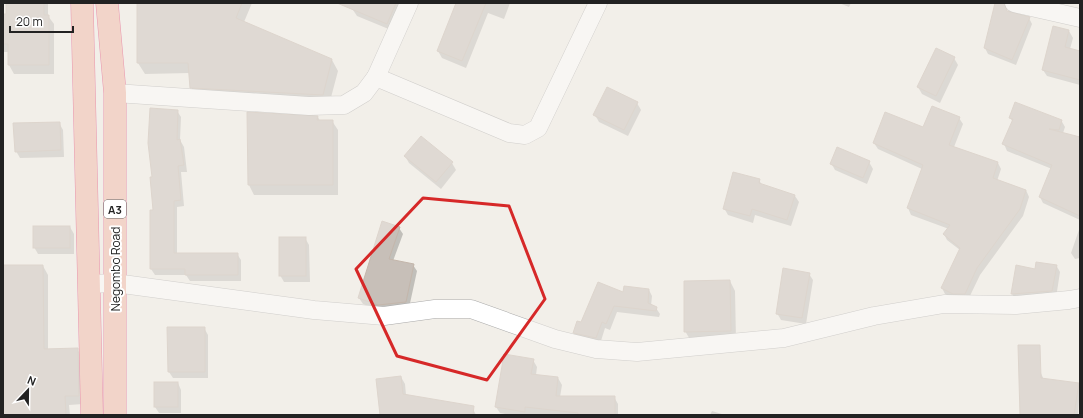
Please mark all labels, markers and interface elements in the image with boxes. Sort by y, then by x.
scale bar [10,8,73,34]
text: 20 m [16,13,43,30]
road number: A3 [104,200,126,218]
street label: Negombo Road [107,227,124,311]
north arrow [8,370,48,410]
text: N [25,372,38,389]

